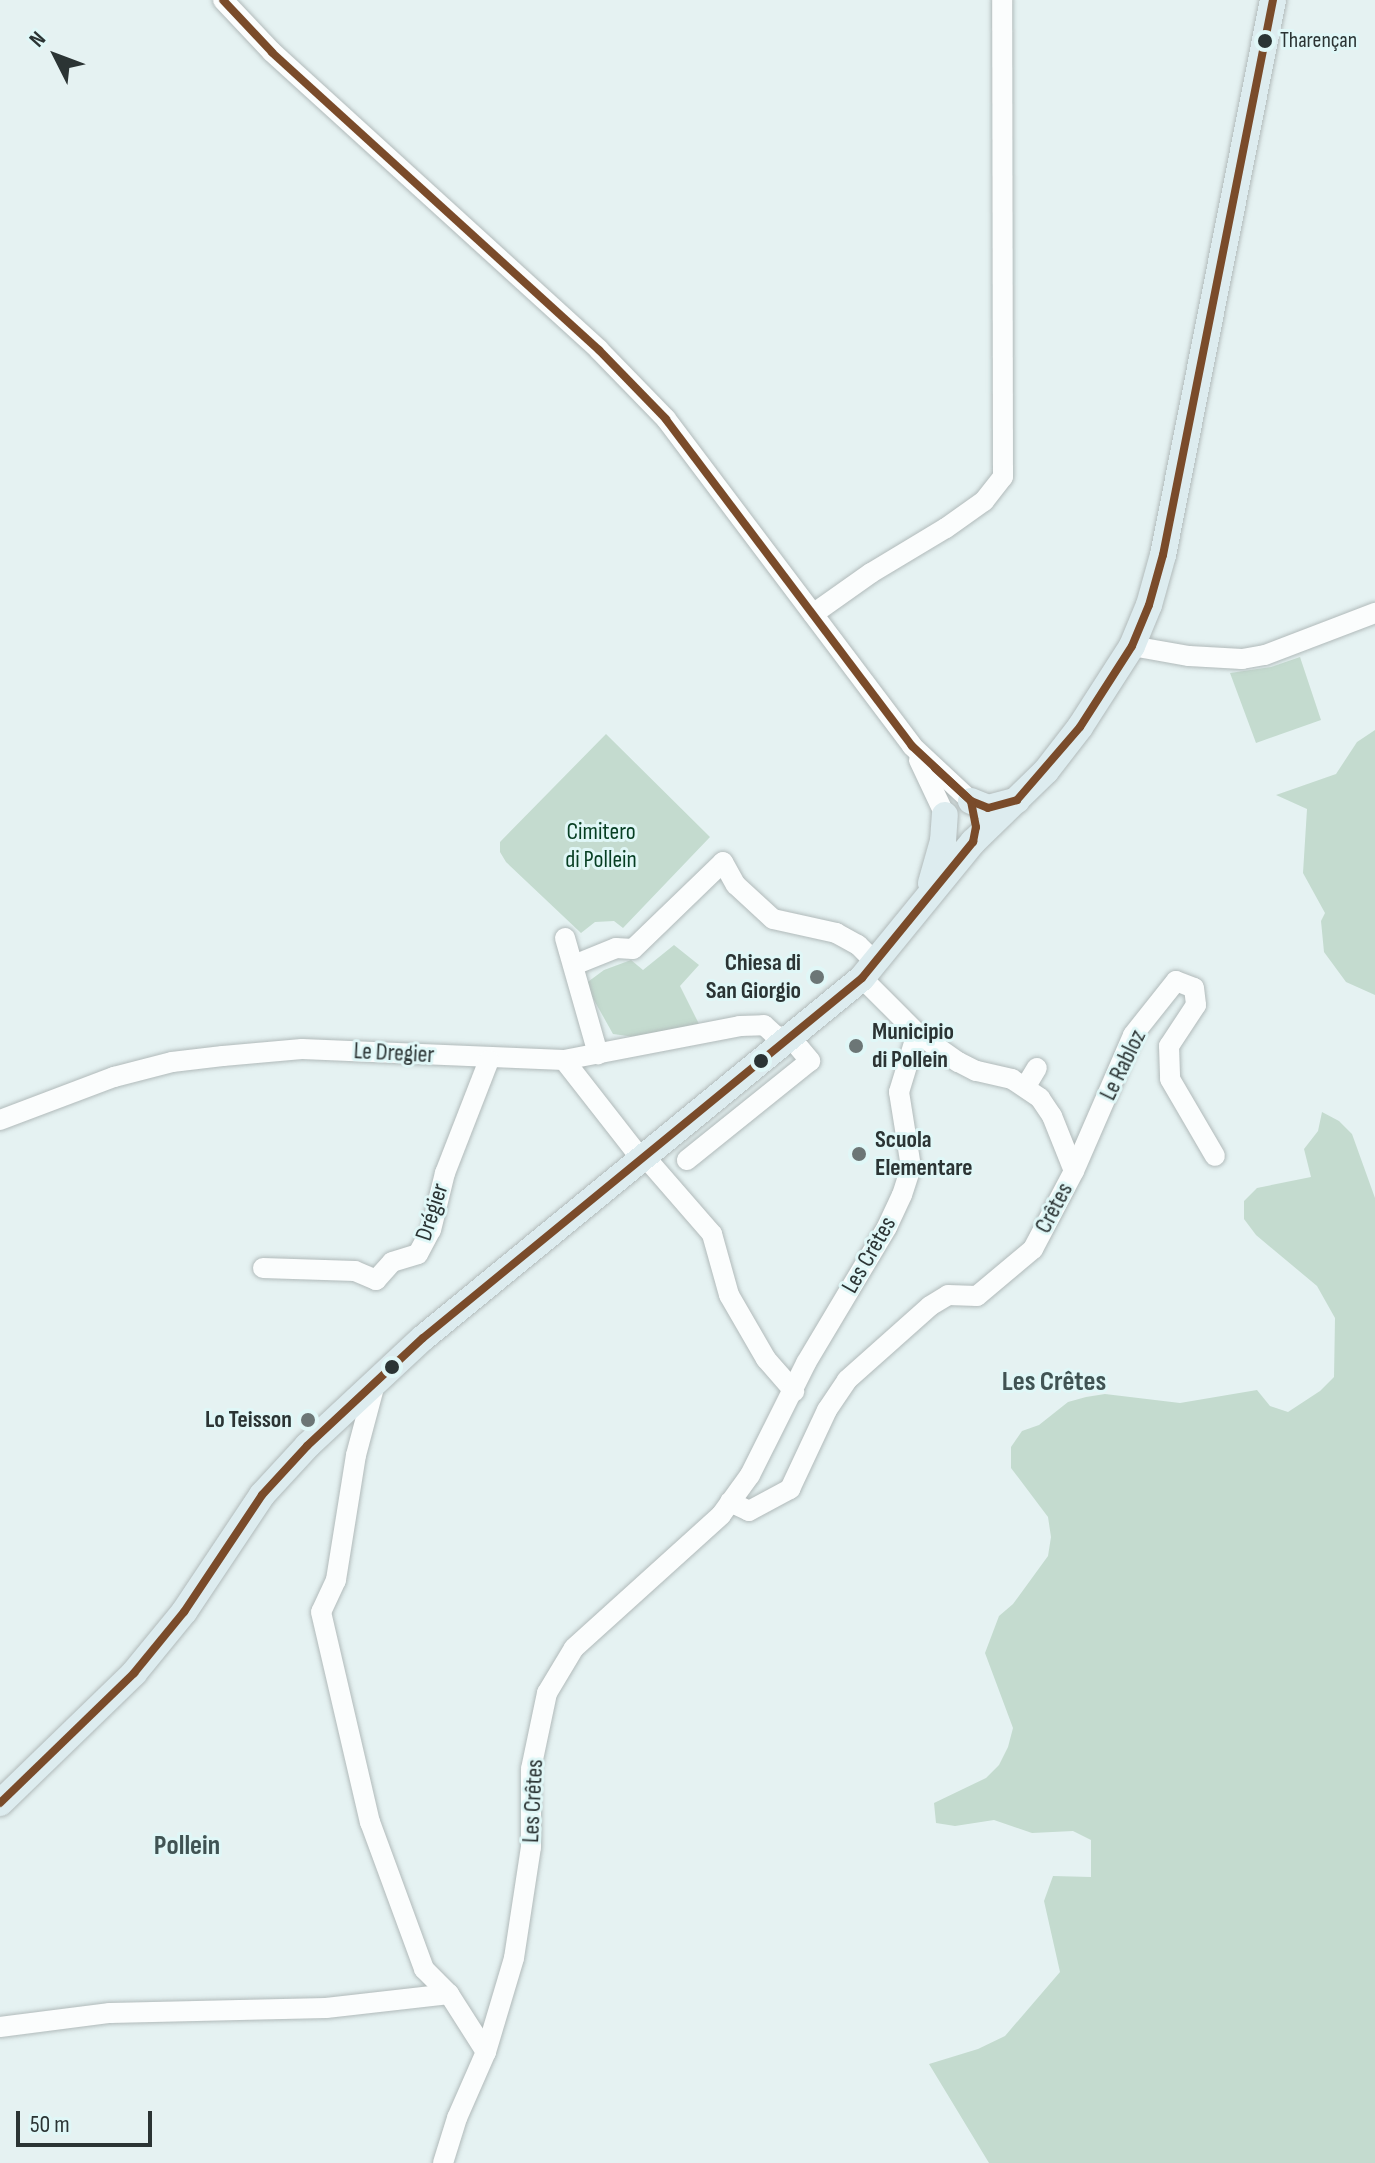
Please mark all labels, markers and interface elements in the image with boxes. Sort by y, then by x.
north arrow [16,16,96,96]
text: N [24,26,52,53]
place label: Tharençan [1280,28,1357,54]
marker: Tharençan [1257,33,1273,49]
park label: Cimitero di Pollein [565,818,637,874]
place label: Chiesa di San Giorgio [706,949,801,1005]
marker: Chiesa di San Giorgio [808,968,826,986]
place label: Municipio di Pollein [872,1018,954,1074]
street label: Le Rabloz [1094,1025,1152,1105]
street label: Le Dregier [353,1037,435,1069]
marker: Municipio di Pollein [847,1037,865,1055]
unlabelled marker [753,1053,769,1069]
place label: Scuola Elementare [875,1126,973,1182]
marker: Scuola Elementare [850,1145,868,1163]
street label: Crêtes [1029,1178,1079,1238]
street label: Drégier [409,1180,455,1244]
street label: Les Crêtes [836,1212,902,1298]
unlabelled marker [384,1359,400,1375]
district label: Les Crêtes [1002,1365,1106,1399]
place label: Lo Teisson [205,1406,292,1434]
marker: Lo Teisson [299,1411,317,1429]
street label: Les Crêtes [516,1758,550,1844]
district label: Pollein [154,1829,220,1863]
scale bar [20,2095,156,2145]
text: 50 m [30,2110,70,2139]

